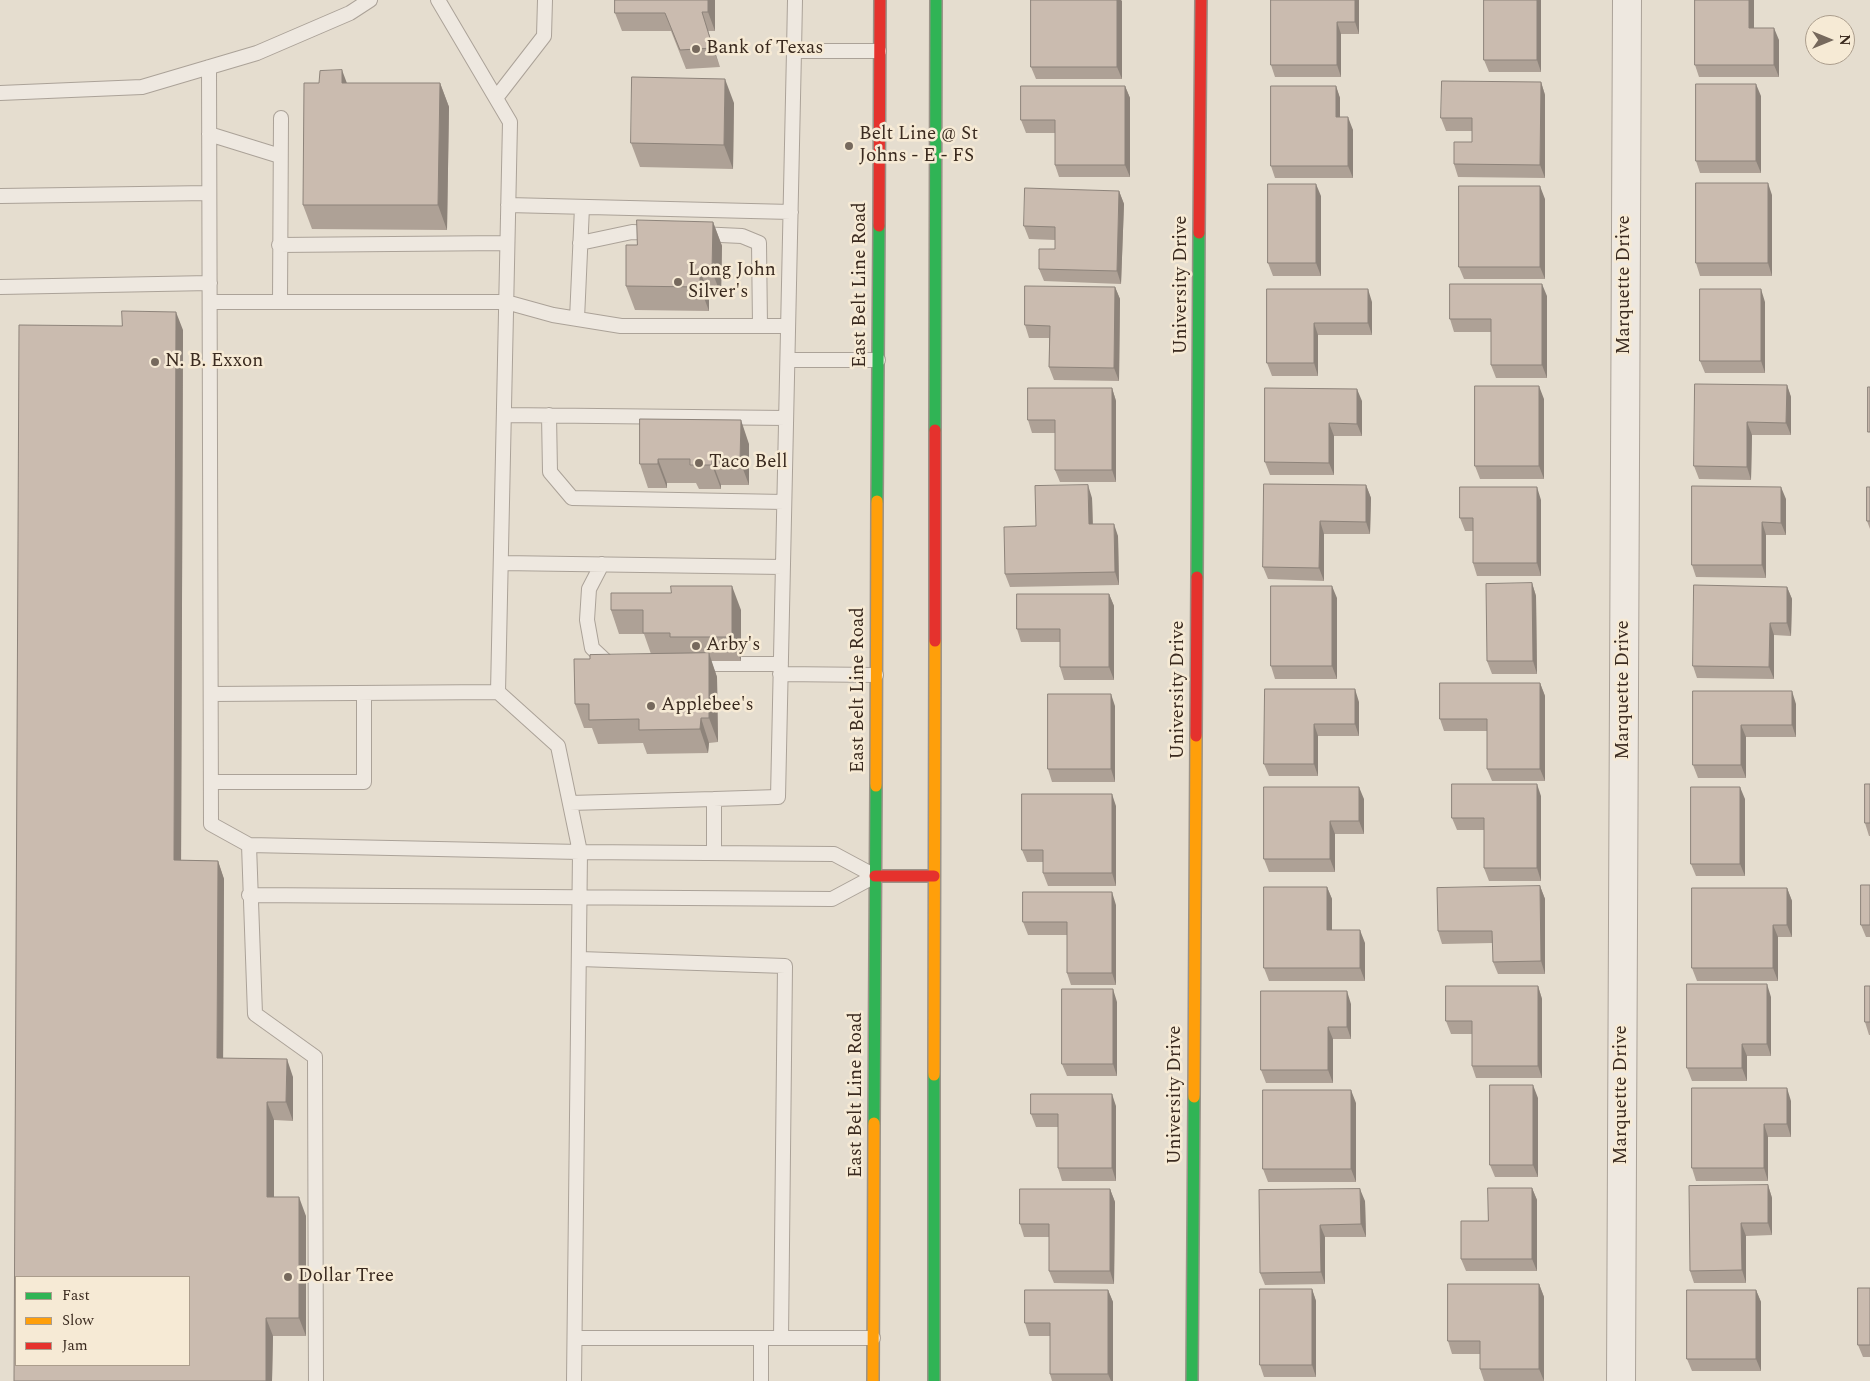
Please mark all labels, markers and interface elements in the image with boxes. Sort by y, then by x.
north arrow [1805,15,1855,65]
text: N [1834,34,1855,46]
place label: Bank of Texas [706,38,823,60]
marker: Bank of Texas [690,43,702,55]
place label: Belt Line @ St Johns - E - FS [859,124,978,168]
marker: Belt Line @ St Johns - E - FS [843,140,855,152]
street label: East Belt Line Road [850,202,872,368]
street label: University Drive [1171,215,1193,355]
street label: Marquette Drive [1614,215,1636,355]
place label: Long John Silver's [688,260,776,304]
marker: Long John Silver's [672,276,684,288]
place label: N. B. Exxon [165,351,263,373]
marker: N. B. Exxon [149,356,161,368]
place label: Taco Bell [709,452,788,474]
marker: Taco Bell [693,457,705,469]
street label: East Belt Line Road [848,607,870,773]
street label: University Drive [1168,620,1190,760]
street label: Marquette Drive [1613,620,1635,760]
place label: Arby's [706,635,761,657]
marker: Arby's [690,640,702,652]
place label: Applebee's [661,695,754,717]
marker: Applebee's [645,700,657,712]
street label: East Belt Line Road [846,1012,868,1178]
street label: University Drive [1165,1025,1187,1165]
street label: Marquette Drive [1611,1025,1633,1165]
place label: Dollar Tree [298,1266,394,1288]
marker: Dollar Tree [282,1271,294,1283]
legend [15,1276,190,1366]
text: Fast [62,1284,90,1307]
text: Slow [62,1309,94,1332]
text: Jam [62,1334,88,1357]

